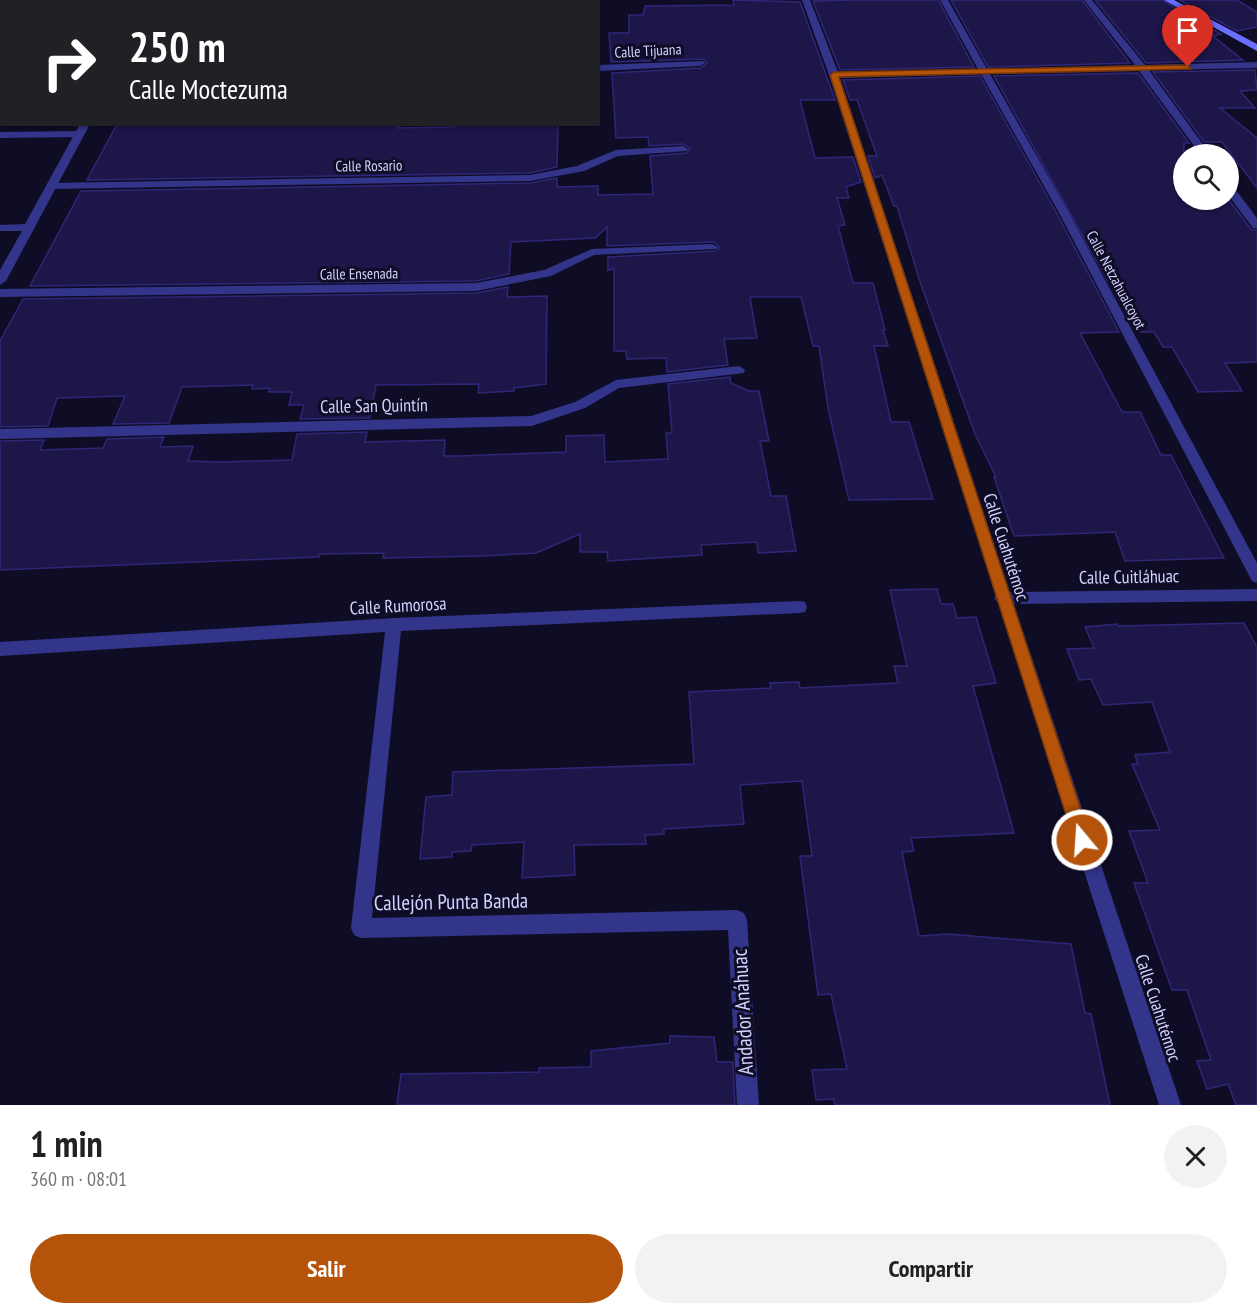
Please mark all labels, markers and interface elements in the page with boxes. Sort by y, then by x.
pin [1162,5,1213,67]
icon: arrive [1171,14,1204,47]
text: 250 m [129,19,226,74]
icon: right [30,24,108,102]
street label: Calle Tijuana [614,39,682,62]
text: Calle Moctezuma [129,72,288,106]
map controls [1173,144,1239,210]
button: search [1173,144,1239,210]
street label: Calle Rosario [335,155,403,176]
street label: Calle Netzahualcoyot [1082,227,1150,332]
street label: Calle Ensenada [320,263,398,284]
street label: Calle San Quintín [320,393,428,418]
street label: Calle Cuahutémoc [978,490,1035,604]
street label: Calle Cuitláhuac [1079,564,1180,589]
street label: Calle Rumorosa [349,591,447,620]
position arrow [1050,808,1114,872]
street label: Callejón Punta Banda [374,887,528,916]
street label: Andador Anáhuac [726,948,759,1076]
street label: Calle Cuahutémoc [1130,951,1187,1065]
text: 1 min [30,1120,103,1167]
button: close [1164,1125,1227,1188]
text: 360 m · 08:01 [30,1166,127,1192]
button: Salir [30,1234,623,1303]
button: Compartir [635,1234,1227,1303]

